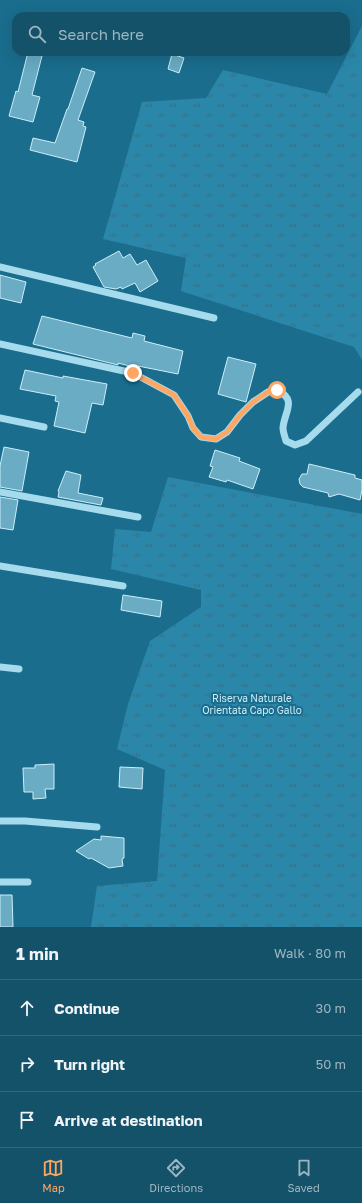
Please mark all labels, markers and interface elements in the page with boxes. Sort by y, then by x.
search box [12,12,350,56]
icon: search [26,23,48,45]
text: Search here [58,25,144,43]
route end [124,364,142,382]
route start [268,381,286,399]
park label: Riserva Naturale Orientata Capo Gallo [202,692,302,716]
text: 1 min [16,943,59,964]
text: Walk · 80 m [274,945,346,961]
icon: ahead [16,997,38,1019]
text: Continue [54,999,120,1017]
text: 30 m [316,1000,346,1016]
icon: right [16,1053,38,1075]
text: Turn right [54,1055,125,1073]
text: 50 m [316,1056,346,1072]
icon: arrive [16,1109,38,1131]
text: Arrive at destination [54,1111,203,1129]
tab: Map [42,1157,65,1194]
tab: Directions [149,1157,203,1194]
tab: Saved [288,1157,320,1194]

